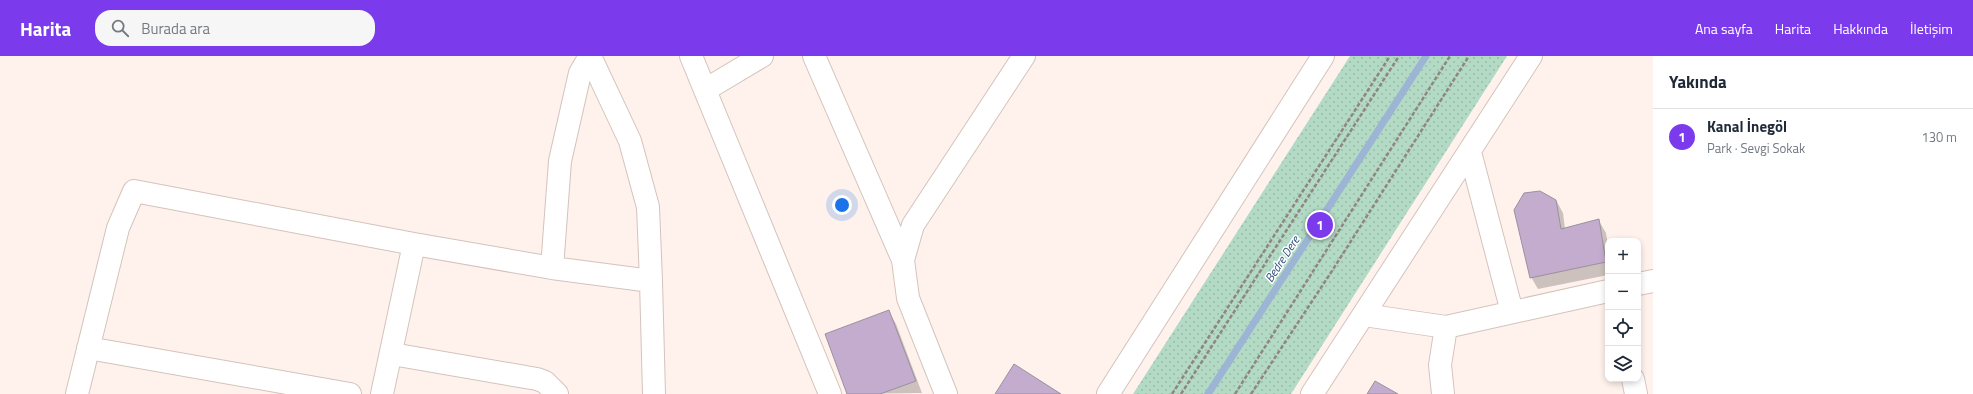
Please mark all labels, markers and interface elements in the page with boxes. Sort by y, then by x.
search box [95,10,375,46]
text: Harita [20,14,71,43]
icon: search [109,17,131,39]
text: Burada ara [141,17,210,40]
text: Ana sayfa [1695,18,1753,39]
text: Harita [1775,18,1811,39]
text: Hakkında [1833,18,1888,39]
text: İletişim [1910,18,1953,39]
text: Yakında [1669,69,1727,95]
text: Kanal İnegöl [1707,115,1787,138]
text: 1 [1678,127,1686,147]
text: 130 m [1921,127,1957,147]
text: Park · Sevgi Sokak [1707,138,1805,158]
your location [832,195,852,215]
pin: 1 [1307,210,1333,240]
water label: Bedre Dere [1260,231,1305,286]
map controls [1605,238,1641,382]
button: + [1605,238,1641,274]
button: − [1605,274,1641,310]
button: locate [1605,310,1641,346]
button: layers [1605,346,1641,382]

